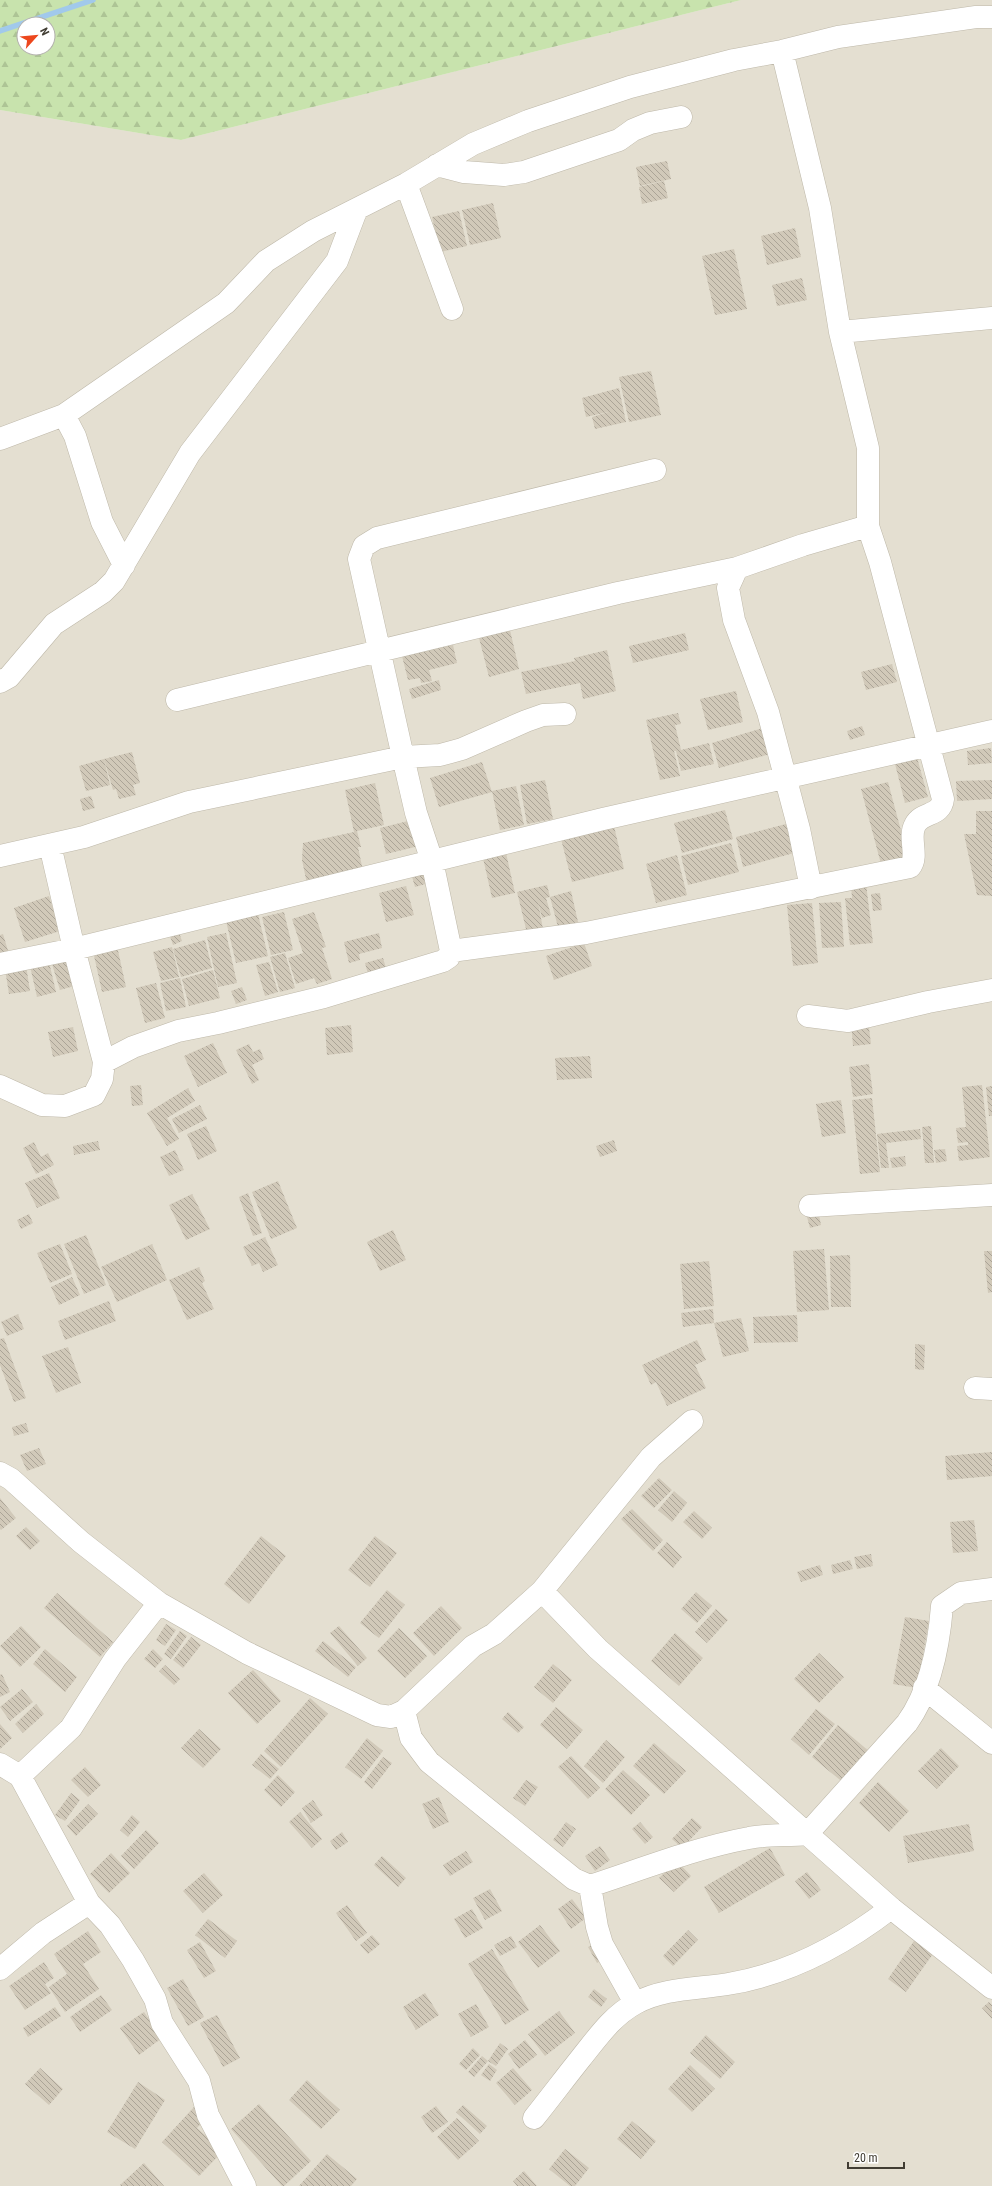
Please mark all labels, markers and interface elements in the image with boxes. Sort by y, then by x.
north arrow [16,16,56,56]
text: N [37,26,52,38]
scale bar [848,2144,904,2170]
text: 20 m [854,2151,878,2165]

